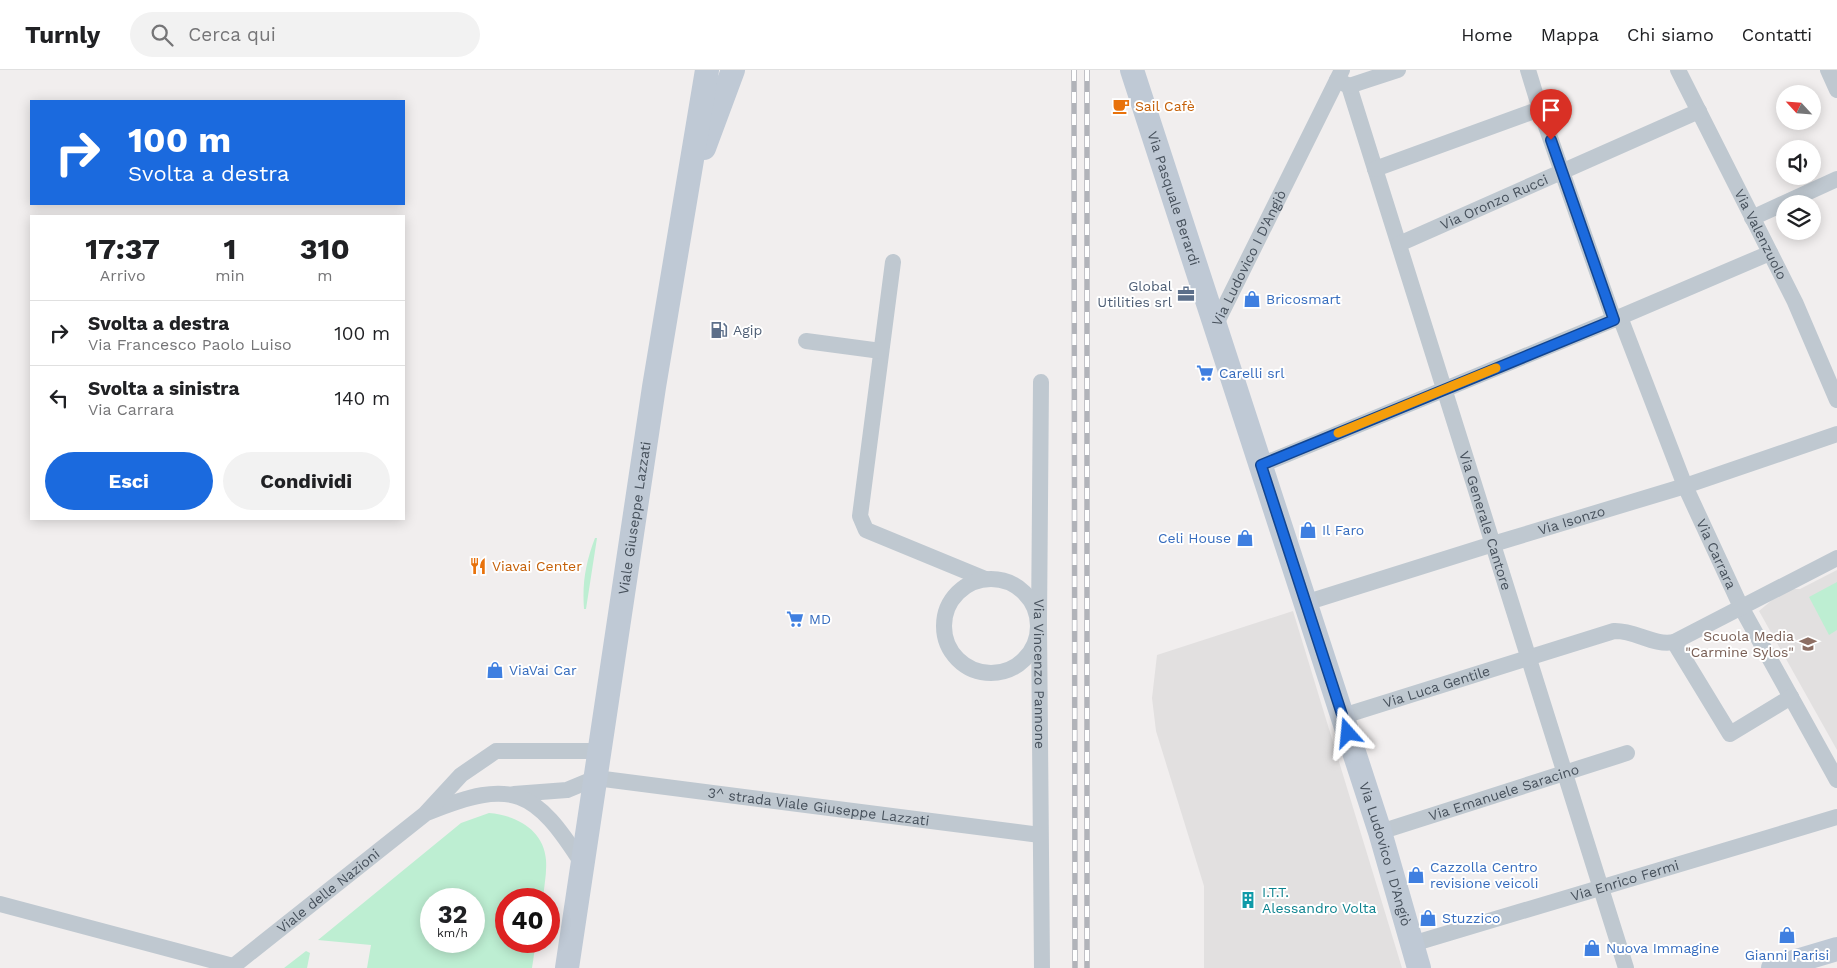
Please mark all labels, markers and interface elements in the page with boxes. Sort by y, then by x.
search box [130,12,480,57]
text: Turnly [25,21,100,49]
icon: search [148,21,176,49]
text: Cerca qui [188,23,276,46]
text: Home [1461,24,1513,45]
text: Mappa [1541,24,1599,45]
text: Chi siamo [1627,24,1714,45]
text: Contatti [1742,24,1812,45]
north arrow [1776,85,1821,130]
map controls [1776,85,1821,240]
pin [1530,89,1572,140]
cafe icon: Sail Cafè [1111,96,1131,116]
icon: arrive [1537,96,1565,124]
place label: Sail Cafè [1135,98,1195,114]
text: 100 m [128,119,231,161]
icon: right [45,120,110,185]
street label: Via Pasquale Berardi [1144,129,1203,268]
button: sound [1776,140,1821,185]
text: Svolta a destra [128,161,289,186]
street label: Via Oronzo Rucci [1438,171,1550,233]
street label: Via Valenzuolo [1731,186,1790,282]
street label: Via Ludovico I D'Angiò [1208,187,1289,329]
button: layers [1776,195,1821,240]
text: 17:37 [85,231,160,266]
text: 1 [223,231,236,266]
text: 310 [300,231,350,266]
text: Arrivo [100,266,146,285]
text: min [215,266,245,285]
text: m [317,266,332,285]
place label: Global Utilities srl [1097,278,1173,310]
office icon: Global Utilities srl [1176,284,1196,304]
shop icon: Bricosmart [1242,289,1262,309]
place label: Bricosmart [1266,291,1341,307]
text: Svolta a destra [88,312,229,335]
icon: right [45,319,73,347]
fuel station icon: Agip [709,320,729,340]
text: 100 m [334,322,390,345]
place label: Agip [733,322,762,338]
text: Via Francesco Paolo Luiso [88,335,292,354]
supermarket icon: Carelli srl [1195,363,1215,383]
place label: Carelli srl [1219,365,1285,381]
text: Svolta a sinistra [88,377,239,400]
icon: left [45,384,73,412]
text: 140 m [335,387,390,410]
text: Via Carrara [88,400,174,419]
street label: Viale Giuseppe Lazzati [615,440,654,596]
street label: Via Generale Cantore [1456,449,1515,592]
button: Esci [45,452,213,510]
button: Condividi [223,452,390,510]
street label: Via Isonzo [1536,503,1607,538]
street label: Via Carrara [1693,516,1740,592]
shop icon: Il Faro [1298,520,1318,540]
place label: Il Faro [1322,522,1364,538]
shop icon: Celi House [1235,528,1255,548]
place label: Celi House [1158,530,1231,546]
restaurant icon: Viavai Center [468,556,488,576]
place label: Viavai Center [492,558,582,574]
street label: Via Vincenzo Pannone [1031,599,1048,749]
supermarket icon: MD [785,609,805,629]
place label: MD [809,611,831,627]
place label: Scuola Media "Carmine Sylos" [1685,628,1794,660]
school or university icon: Scuola Media "Carmine Sylos" [1798,634,1818,654]
shop icon: ViaVai Car [485,660,505,680]
place label: ViaVai Car [509,662,577,678]
street label: Via Luca Gentile [1381,662,1492,711]
position arrow [1321,706,1373,758]
street label: Via Emanuele Saracino [1427,761,1581,824]
street label: Via Ludovico I D'Angiò [1356,780,1415,928]
street label: 3^ strada Viale Giuseppe Lazzati [707,784,930,829]
street label: Viale delle Nazioni [274,845,383,936]
street label: Via Enrico Fermi [1569,857,1681,904]
place label: Cazzolla Centro revisione veicoli [1430,859,1538,891]
shop icon: Cazzolla Centro revisione veicoli [1406,865,1426,885]
place label: I.T.T. Alessandro Volta [1262,884,1377,916]
speed limit sign: 40 [495,888,560,953]
building icon: I.T.T. Alessandro Volta [1238,890,1258,910]
text: 32 [438,900,467,929]
shop icon: Stuzzico [1418,908,1438,928]
place label: Stuzzico [1442,910,1500,926]
shop icon: Gianni Parisi [1777,925,1797,945]
text: km/h [437,926,468,940]
shop icon: Nuova Immagine [1582,938,1602,958]
place label: Nuova Immagine [1606,940,1719,956]
place label: Gianni Parisi [1745,947,1829,963]

